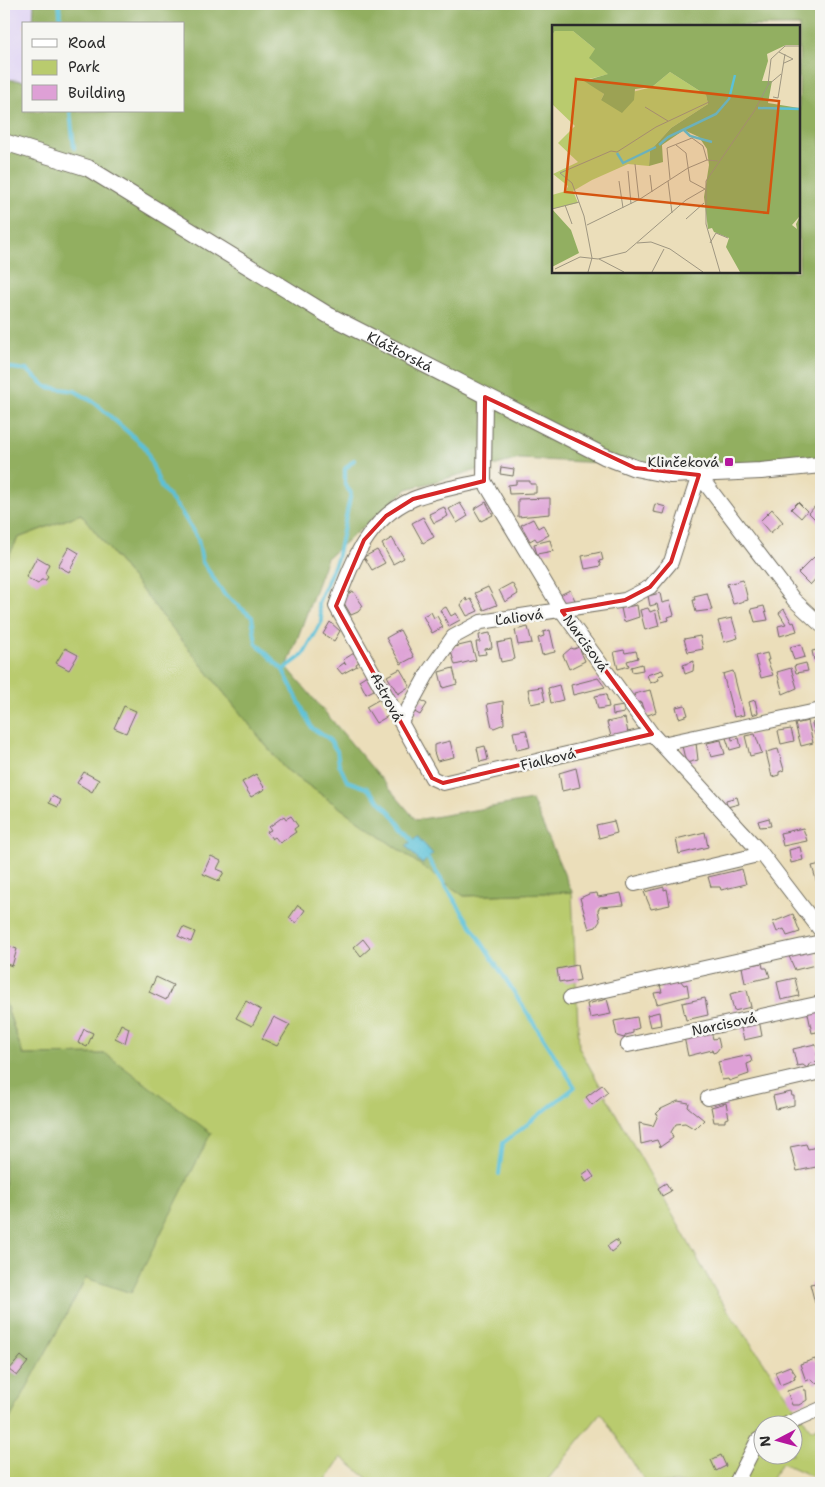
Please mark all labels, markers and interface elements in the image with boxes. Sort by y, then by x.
legend [22,22,185,112]
inset map [552,25,800,272]
text: Road [68,33,106,53]
text: Park [68,57,100,77]
text: Building [68,83,125,103]
street label: Kláštorská [364,327,436,376]
place label: Klinčeková [648,453,719,471]
marker: Klinčeková [723,456,735,468]
street label: Ľaliová [494,605,545,629]
street label: Narcisová [559,611,613,675]
street label: Astrová [367,669,407,725]
street label: Fialková [519,744,578,774]
street label: Narcisová [690,1008,758,1040]
north arrow [752,1414,802,1464]
text: N [756,1435,775,1448]

